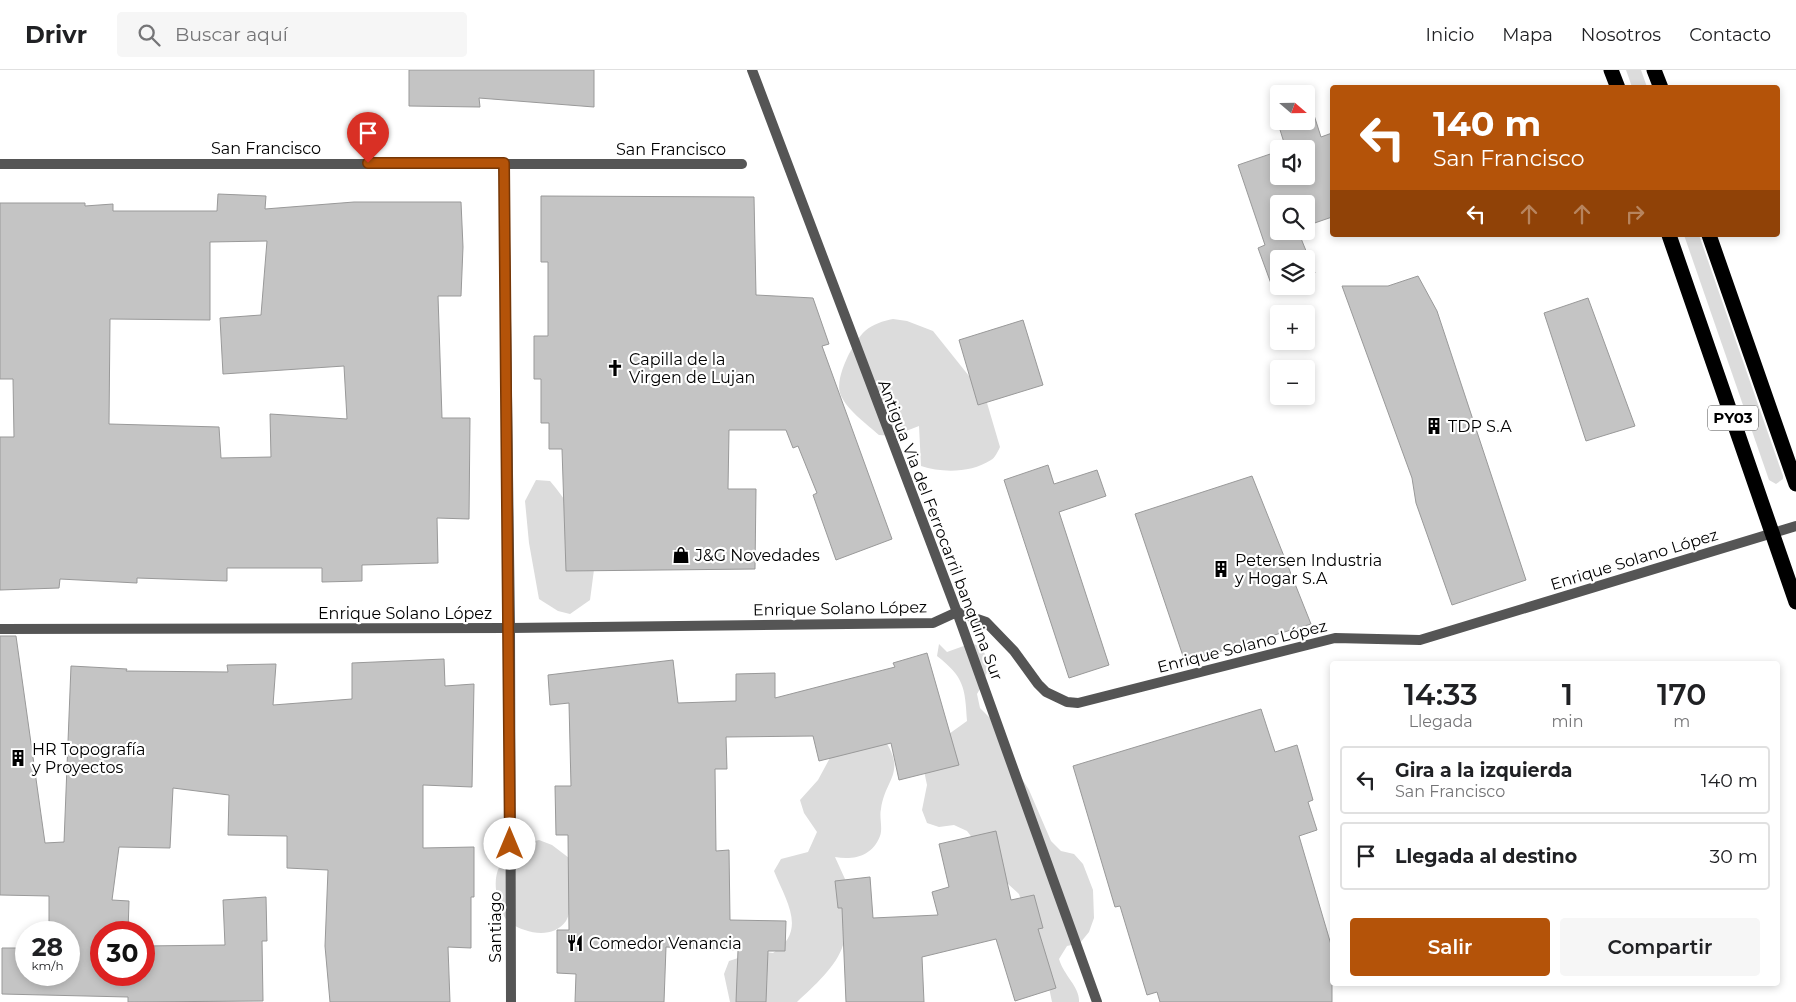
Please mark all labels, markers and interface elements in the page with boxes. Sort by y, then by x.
search box [117,12,467,57]
text: Drivr [25,20,87,49]
icon: search [135,21,163,49]
text: Buscar aquí [175,23,288,46]
text: Inicio [1426,24,1474,46]
text: Mapa [1502,24,1553,46]
text: Nosotros [1581,24,1661,46]
text: Contacto [1689,24,1771,46]
north arrow [1270,85,1315,130]
map controls [1270,85,1315,405]
text: 140 m [1433,102,1541,145]
icon: left [1350,105,1415,170]
pin [347,112,389,163]
icon: arrive [354,119,382,147]
street label: San Francisco [211,139,321,158]
street label: San Francisco [616,140,726,159]
button: sound [1270,140,1315,185]
text: San Francisco [1433,145,1585,172]
button: search [1270,195,1315,240]
icon: left [1462,200,1490,228]
icon: ahead [1515,200,1543,228]
icon: ahead [1568,200,1596,228]
icon: right [1621,200,1649,228]
button: layers [1270,250,1315,295]
button: + [1270,305,1315,350]
place label: Capilla de la Virgen de Lujan [629,350,755,387]
church icon: Capilla de la Virgen de Lujan [605,358,625,378]
button: − [1270,360,1315,405]
street label: Antigua Via del Ferrocarril banquina Sur [874,377,1007,683]
road number: PY03 [1708,406,1758,430]
building icon: TDP S.A [1424,416,1444,436]
place label: TDP S.A [1448,417,1512,436]
street label: Enrique Solano López [1548,525,1720,594]
shop icon: J&G Novedades [671,545,691,565]
place label: J&G Novedades [694,546,820,565]
place label: Petersen Industria y Hogar S.A [1234,551,1382,588]
building icon: Petersen Industria y Hogar S.A [1211,559,1231,579]
street label: Enrique Solano López [753,597,927,620]
street label: Enrique Solano López [318,604,492,623]
street label: Enrique Solano López [1155,616,1329,677]
text: 14:33 [1404,676,1478,713]
text: 1 [1562,676,1573,713]
text: 170 [1657,676,1706,713]
text: Llegada [1409,712,1473,731]
text: min [1551,712,1583,731]
text: m [1673,712,1690,731]
place label: HR Topografía y Proyectos [31,740,145,777]
building icon: HR Topografía y Proyectos [8,748,28,768]
text: Gira a la izquierda [1395,759,1573,782]
icon: left [1352,766,1380,794]
text: 140 m [1701,769,1758,792]
text: San Francisco [1395,782,1505,801]
position arrow [483,817,535,869]
icon: arrive [1352,842,1380,870]
text: Llegada al destino [1395,845,1577,868]
text: 30 m [1710,845,1758,868]
street label: Santiago [486,891,505,963]
button: Salir [1350,918,1550,976]
button: Compartir [1560,918,1760,976]
speed limit sign: 30 [90,921,155,986]
text: 28 [32,932,63,962]
restaurant icon: Comedor Venancia [565,933,585,953]
place label: Comedor Venancia [589,934,742,953]
text: km/h [31,958,64,973]

